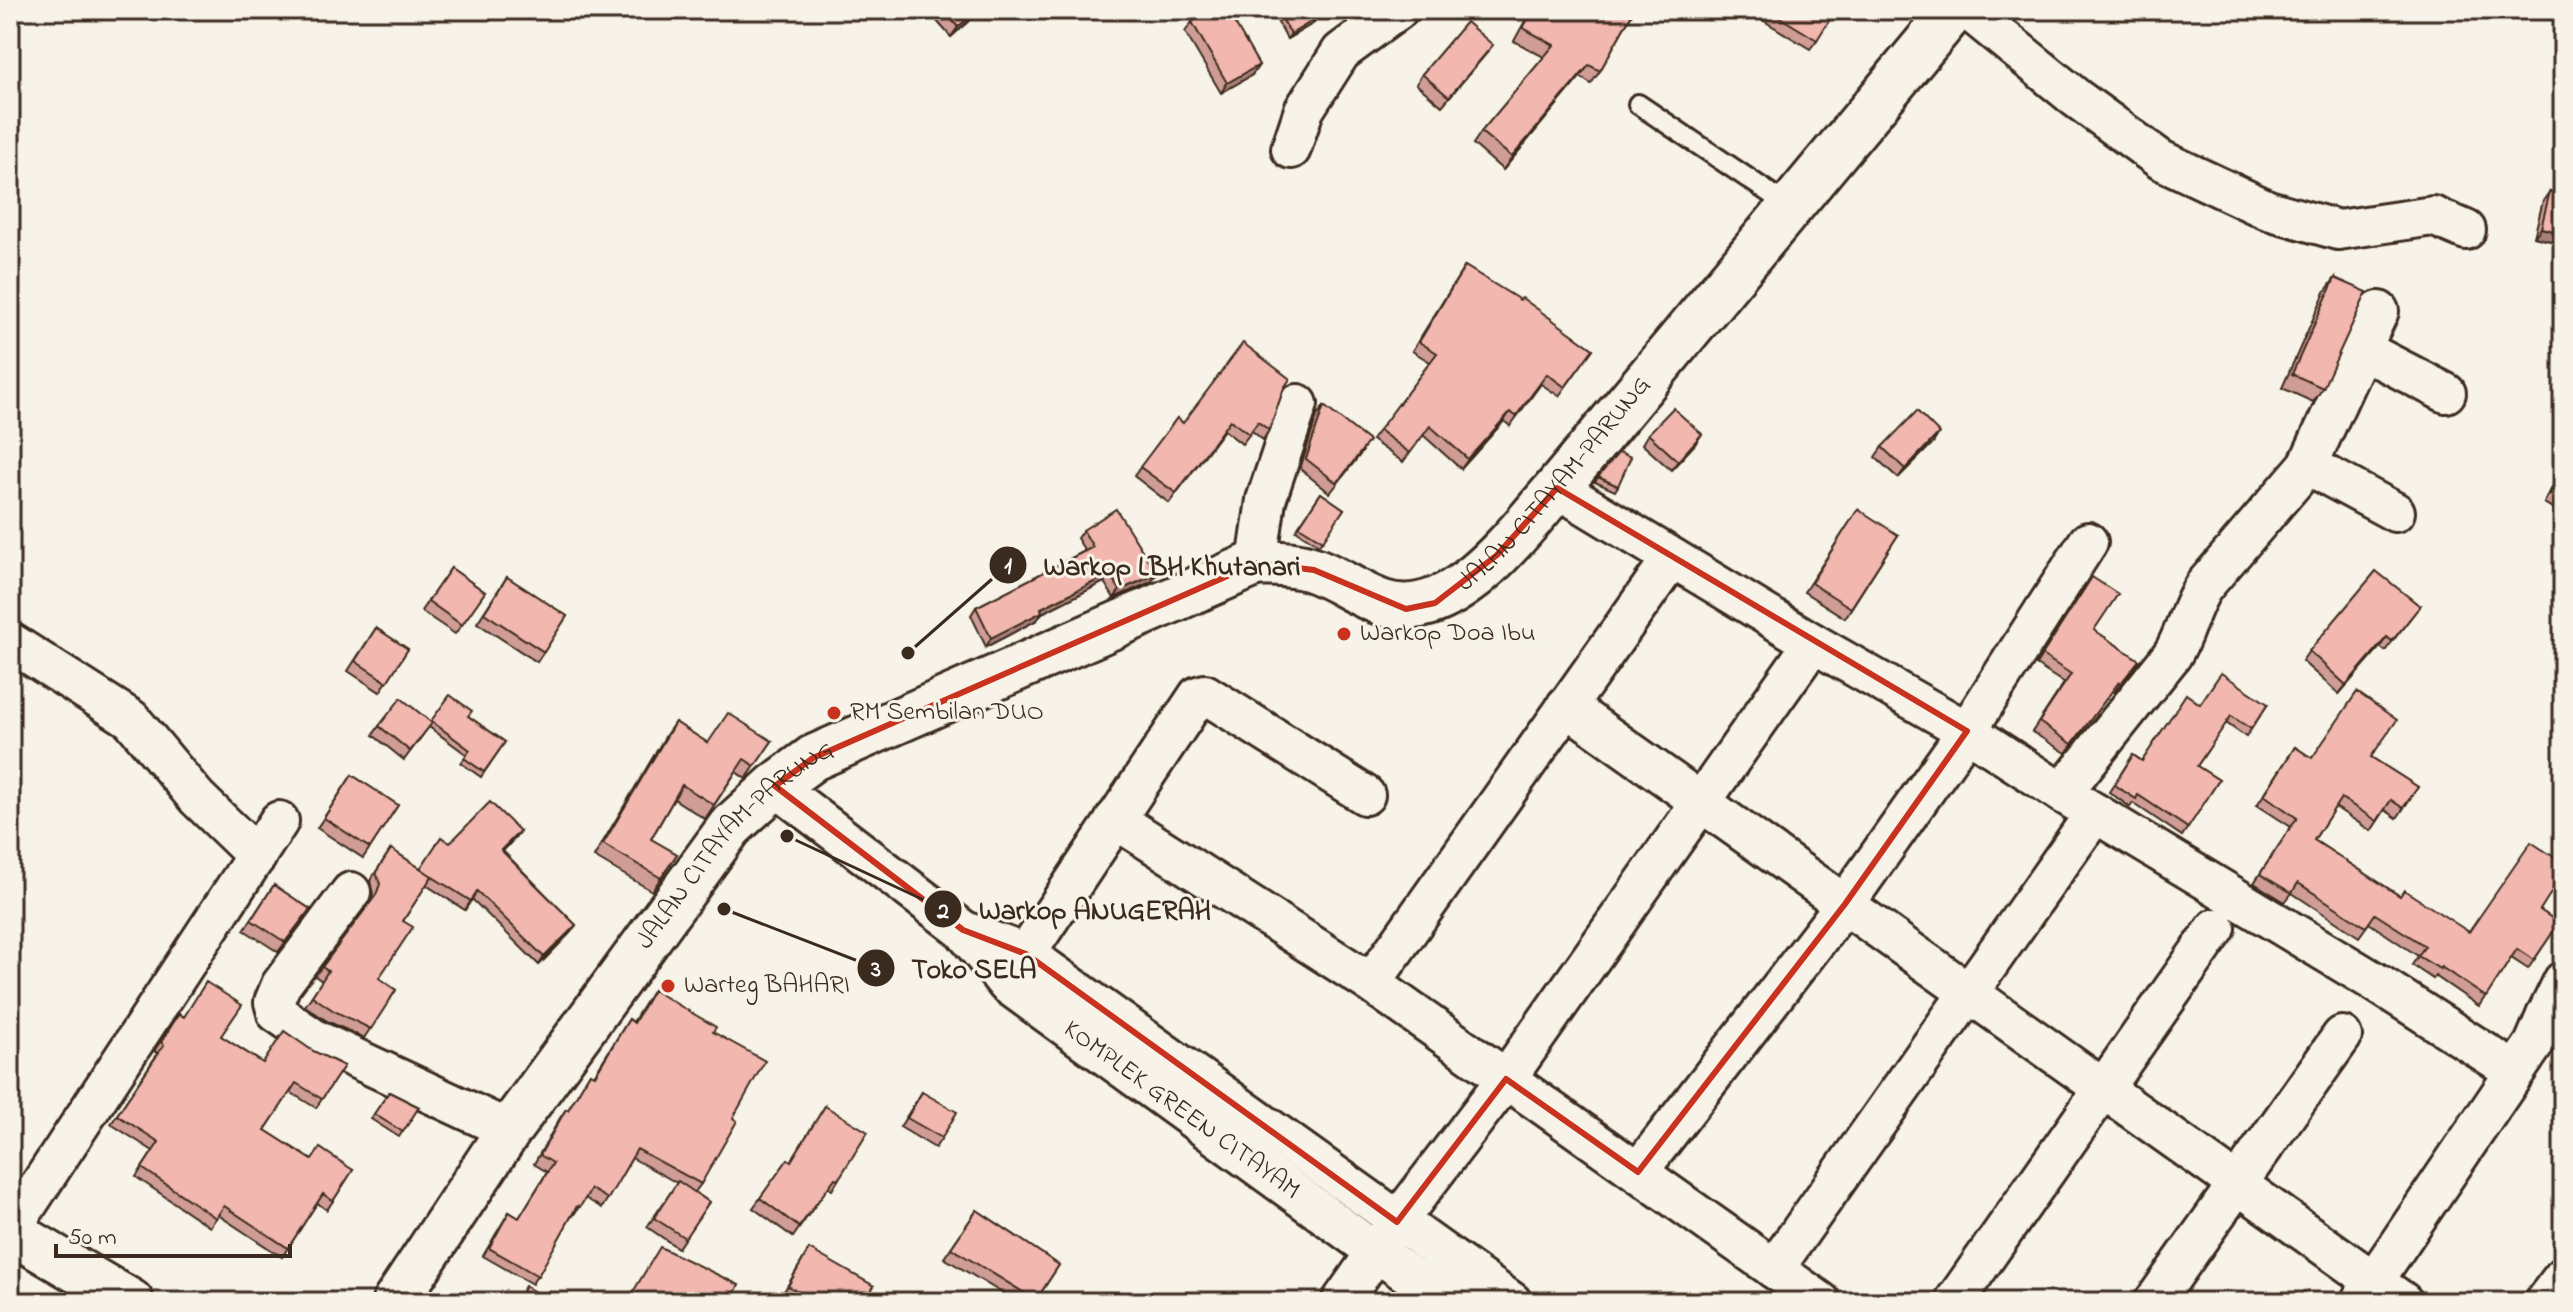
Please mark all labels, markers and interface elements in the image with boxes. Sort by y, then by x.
street label: JALAN CITAYAM-PARUNG [1450,369,1661,602]
callout: Warkop LBH Khutanari [988,539,1317,591]
text: Warkop LBH Khutanari [1043,548,1301,589]
text: 1 [1004,550,1012,585]
place label: Warkop Doa Ibu [1360,615,1536,653]
marker: Warkop Doa Ibu [1335,625,1353,643]
place label: RM Sembilan DUO [850,694,1044,732]
marker: RM Sembilan DUO [825,704,843,722]
street label: JALAN CITAYAM-PARUNG [627,732,840,958]
callout: Warkop ANUGERAH [923,883,1227,935]
text: Warkop ANUGERAH [979,892,1211,933]
text: 2 [936,895,949,930]
callout: Toko SELA [856,942,1053,994]
text: Toko SELA [911,951,1037,992]
text: 3 [870,953,881,988]
place label: Warteg BAHARI [684,967,850,1005]
marker: Warteg BAHARI [659,977,677,995]
street label: KOMPLEK GREEN CITAYAM [1055,1012,1308,1210]
scale bar [56,1208,290,1258]
text: 50 m [68,1221,117,1256]

